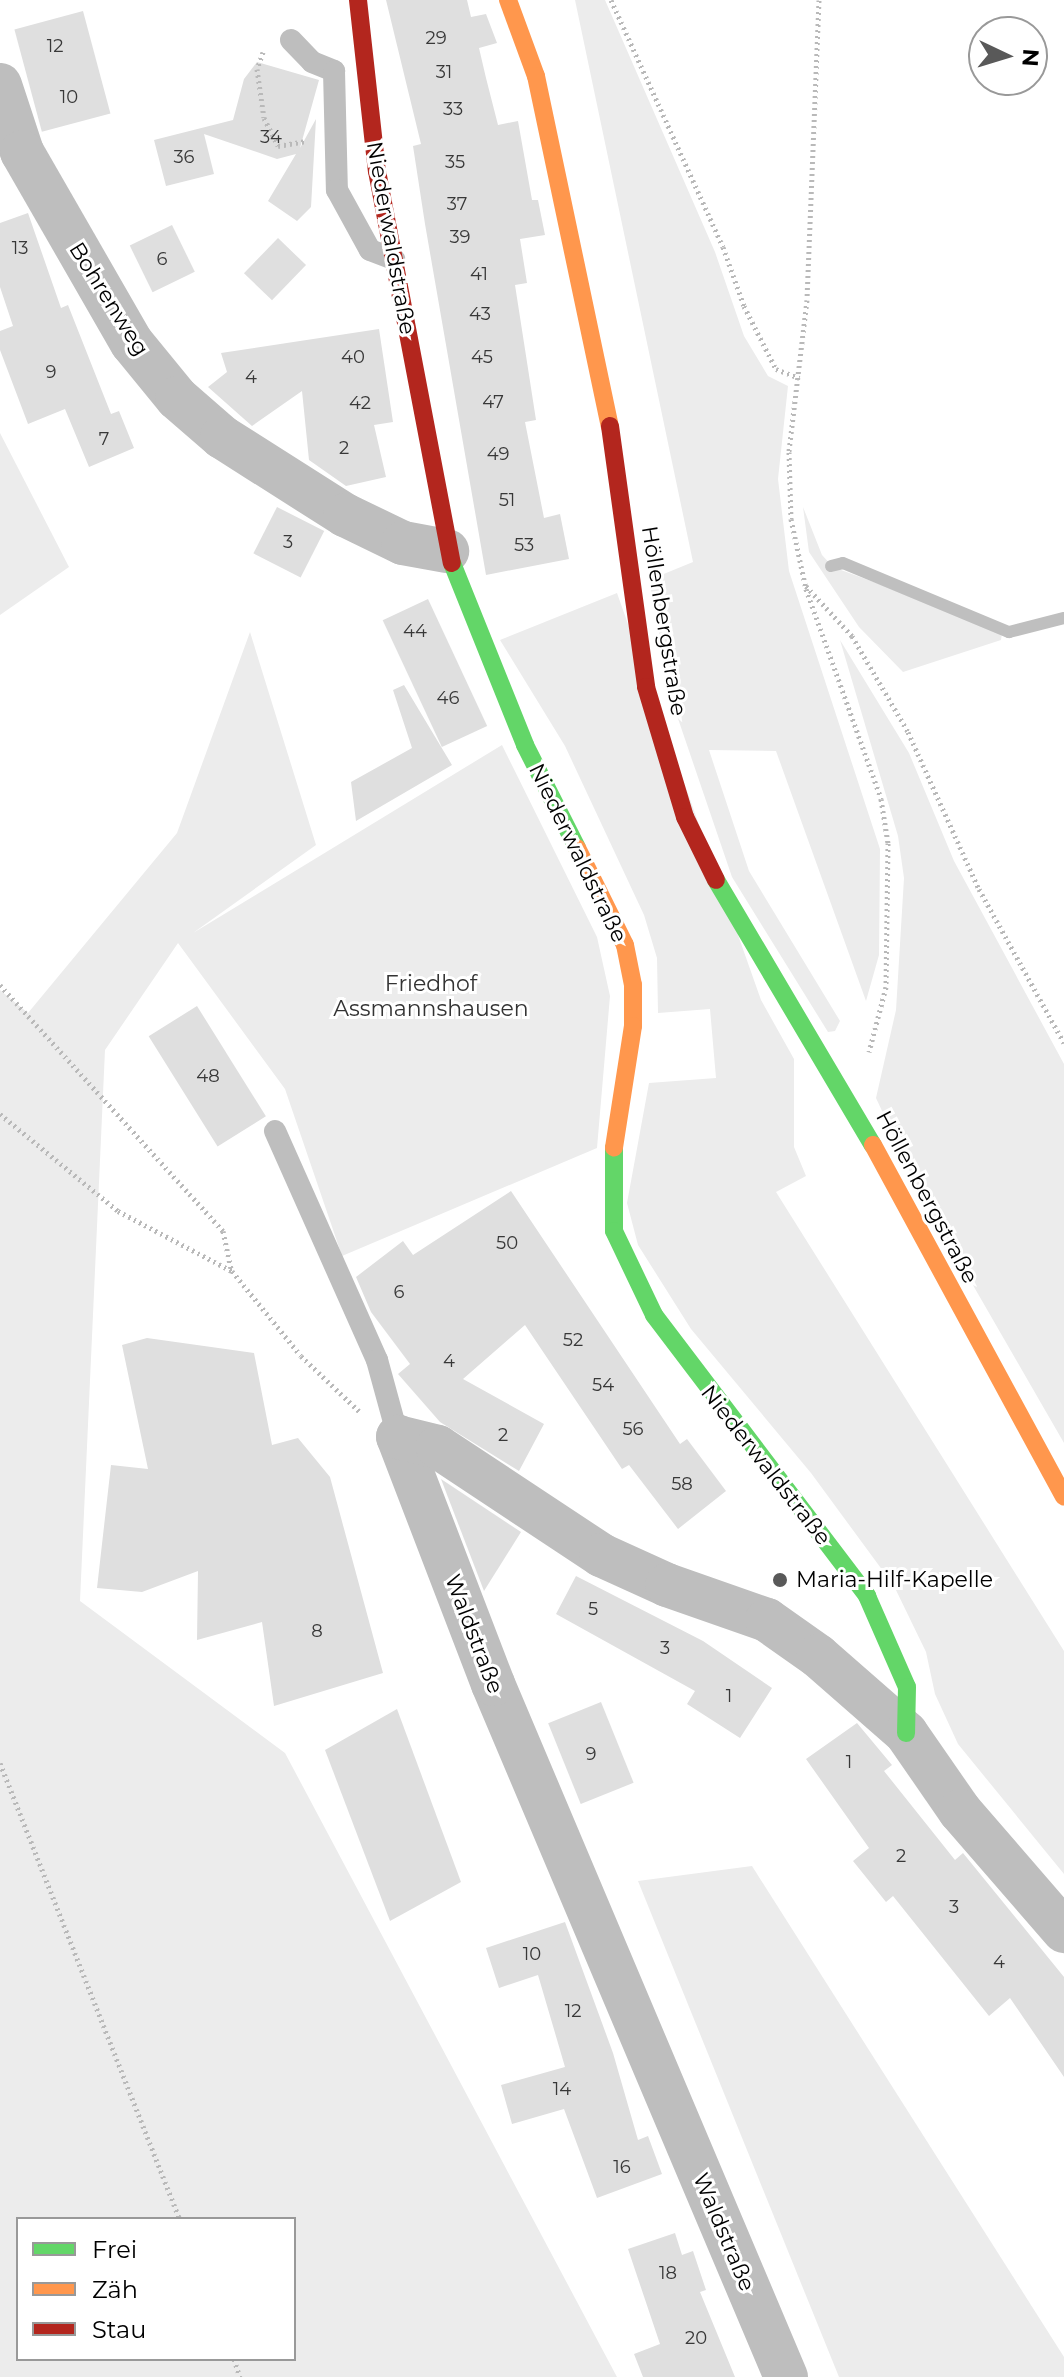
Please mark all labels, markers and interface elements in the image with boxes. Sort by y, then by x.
north arrow [968,16,1048,96]
house number: 29 [425,27,447,49]
house number: 12 [47,35,63,57]
text: N [1016,48,1045,67]
house number: 31 [436,61,452,83]
house number: 10 [60,86,78,108]
house number: 33 [443,98,463,120]
house number: 34 [260,126,282,148]
street label: Niederwaldstraße [361,139,421,337]
house number: 36 [173,146,195,168]
house number: 35 [445,151,465,173]
house number: 37 [447,193,467,215]
house number: 39 [449,226,471,248]
house number: 13 [12,237,28,259]
street label: Bohrenweg [64,237,154,361]
house number: 6 [157,248,167,270]
house number: 41 [470,263,488,285]
house number: 43 [469,303,491,325]
house number: 40 [341,346,365,368]
house number: 45 [471,346,493,368]
house number: 9 [46,361,56,383]
house number: 4 [245,366,257,388]
house number: 47 [482,391,504,413]
house number: 42 [349,392,371,414]
house number: 7 [99,428,109,450]
house number: 2 [339,437,349,459]
house number: 49 [487,443,509,465]
house number: 51 [499,489,515,511]
street label: Höllenbergstraße [636,524,692,718]
house number: 3 [283,531,293,553]
house number: 53 [514,534,534,556]
house number: 44 [403,620,427,642]
house number: 46 [437,687,459,709]
street label: Niederwaldstraße [523,759,633,947]
park label: Friedhof Assmannshausen [333,970,529,1022]
house number: 48 [196,1065,220,1087]
street label: Höllenbergstraße [870,1106,984,1288]
house number: 50 [496,1232,518,1254]
house number: 6 [394,1281,404,1303]
house number: 52 [563,1329,583,1351]
house number: 4 [443,1350,455,1372]
house number: 54 [592,1374,614,1396]
street label: Niederwaldstraße [695,1380,837,1550]
house number: 56 [622,1418,644,1440]
house number: 2 [498,1424,508,1446]
house number: 58 [671,1473,693,1495]
place label: Maria-Hilf-Kapelle [796,1567,993,1593]
street label: Waldstraße [439,1571,509,1697]
marker: Maria-Hilf-Kapelle [771,1571,789,1589]
house number: 5 [588,1598,598,1620]
house number: 8 [311,1620,323,1642]
house number: 3 [660,1637,670,1659]
house number: 1 [726,1685,732,1707]
house number: 9 [586,1743,596,1765]
house number: 1 [846,1751,852,1773]
house number: 2 [896,1845,906,1867]
house number: 3 [949,1896,959,1918]
house number: 10 [523,1943,541,1965]
house number: 4 [993,1951,1005,1973]
house number: 12 [565,2000,581,2022]
house number: 14 [553,2078,571,2100]
house number: 16 [613,2156,631,2178]
street label: Waldstraße [687,2169,761,2295]
legend [16,2217,296,2361]
text: Frei [92,2235,137,2264]
house number: 18 [659,2262,677,2284]
text: Zäh [92,2275,138,2304]
text: Stau [92,2315,146,2344]
house number: 20 [685,2327,707,2349]

